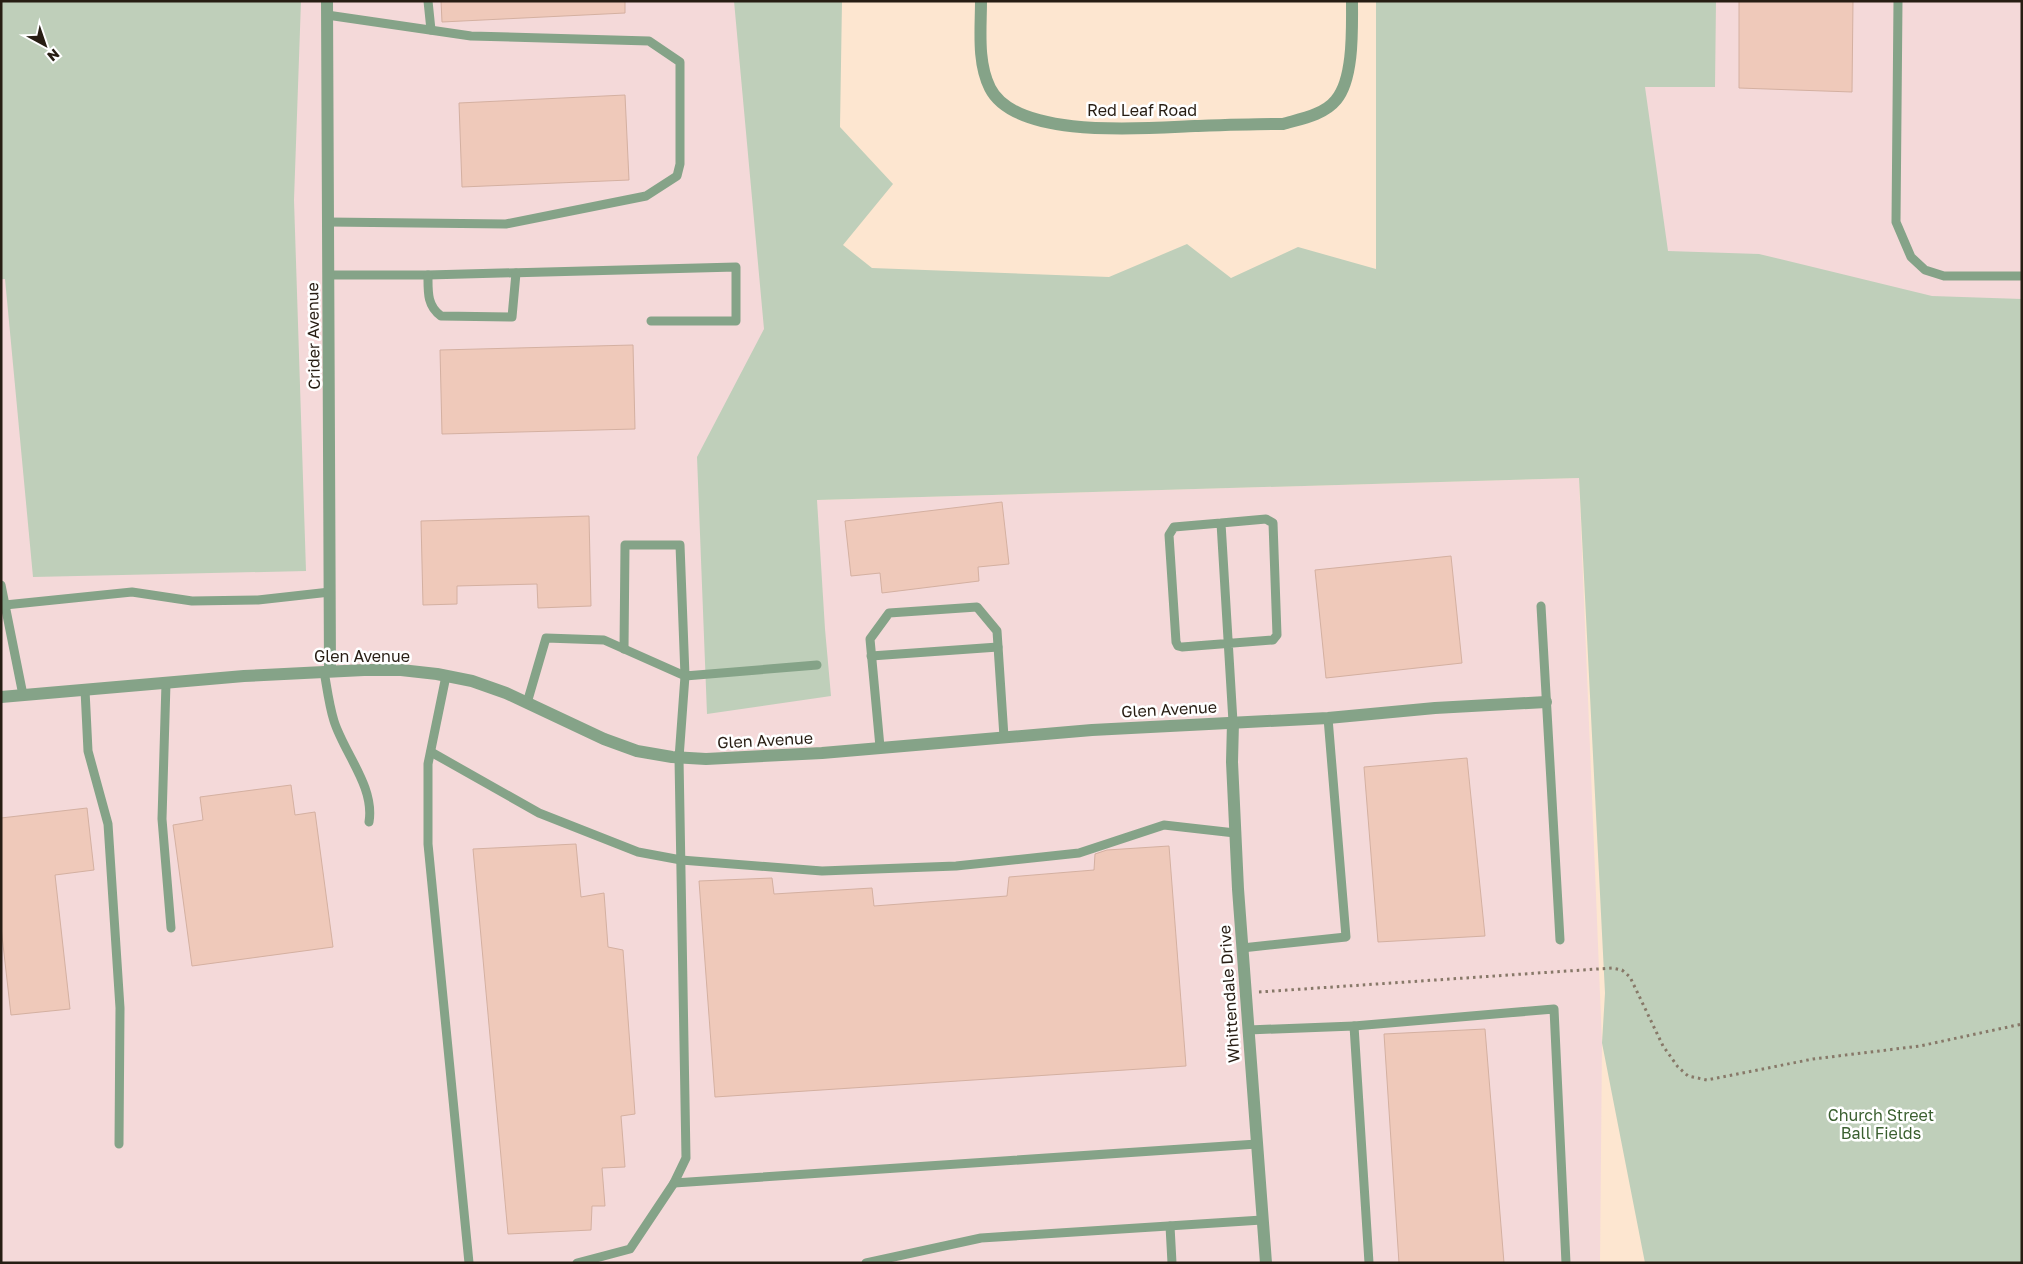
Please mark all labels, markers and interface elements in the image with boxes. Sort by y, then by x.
north arrow [20,20,70,70]
text: N [44,45,63,65]
street label: Red Leaf Road [1087,100,1197,120]
street label: Crider Avenue [302,282,324,390]
street label: Glen Avenue [314,646,410,666]
street label: Glen Avenue [1121,697,1217,721]
street label: Glen Avenue [717,728,813,752]
street label: Whittendale Drive [1214,924,1244,1064]
park label: Church Street Ball Fields [1828,1105,1934,1143]

